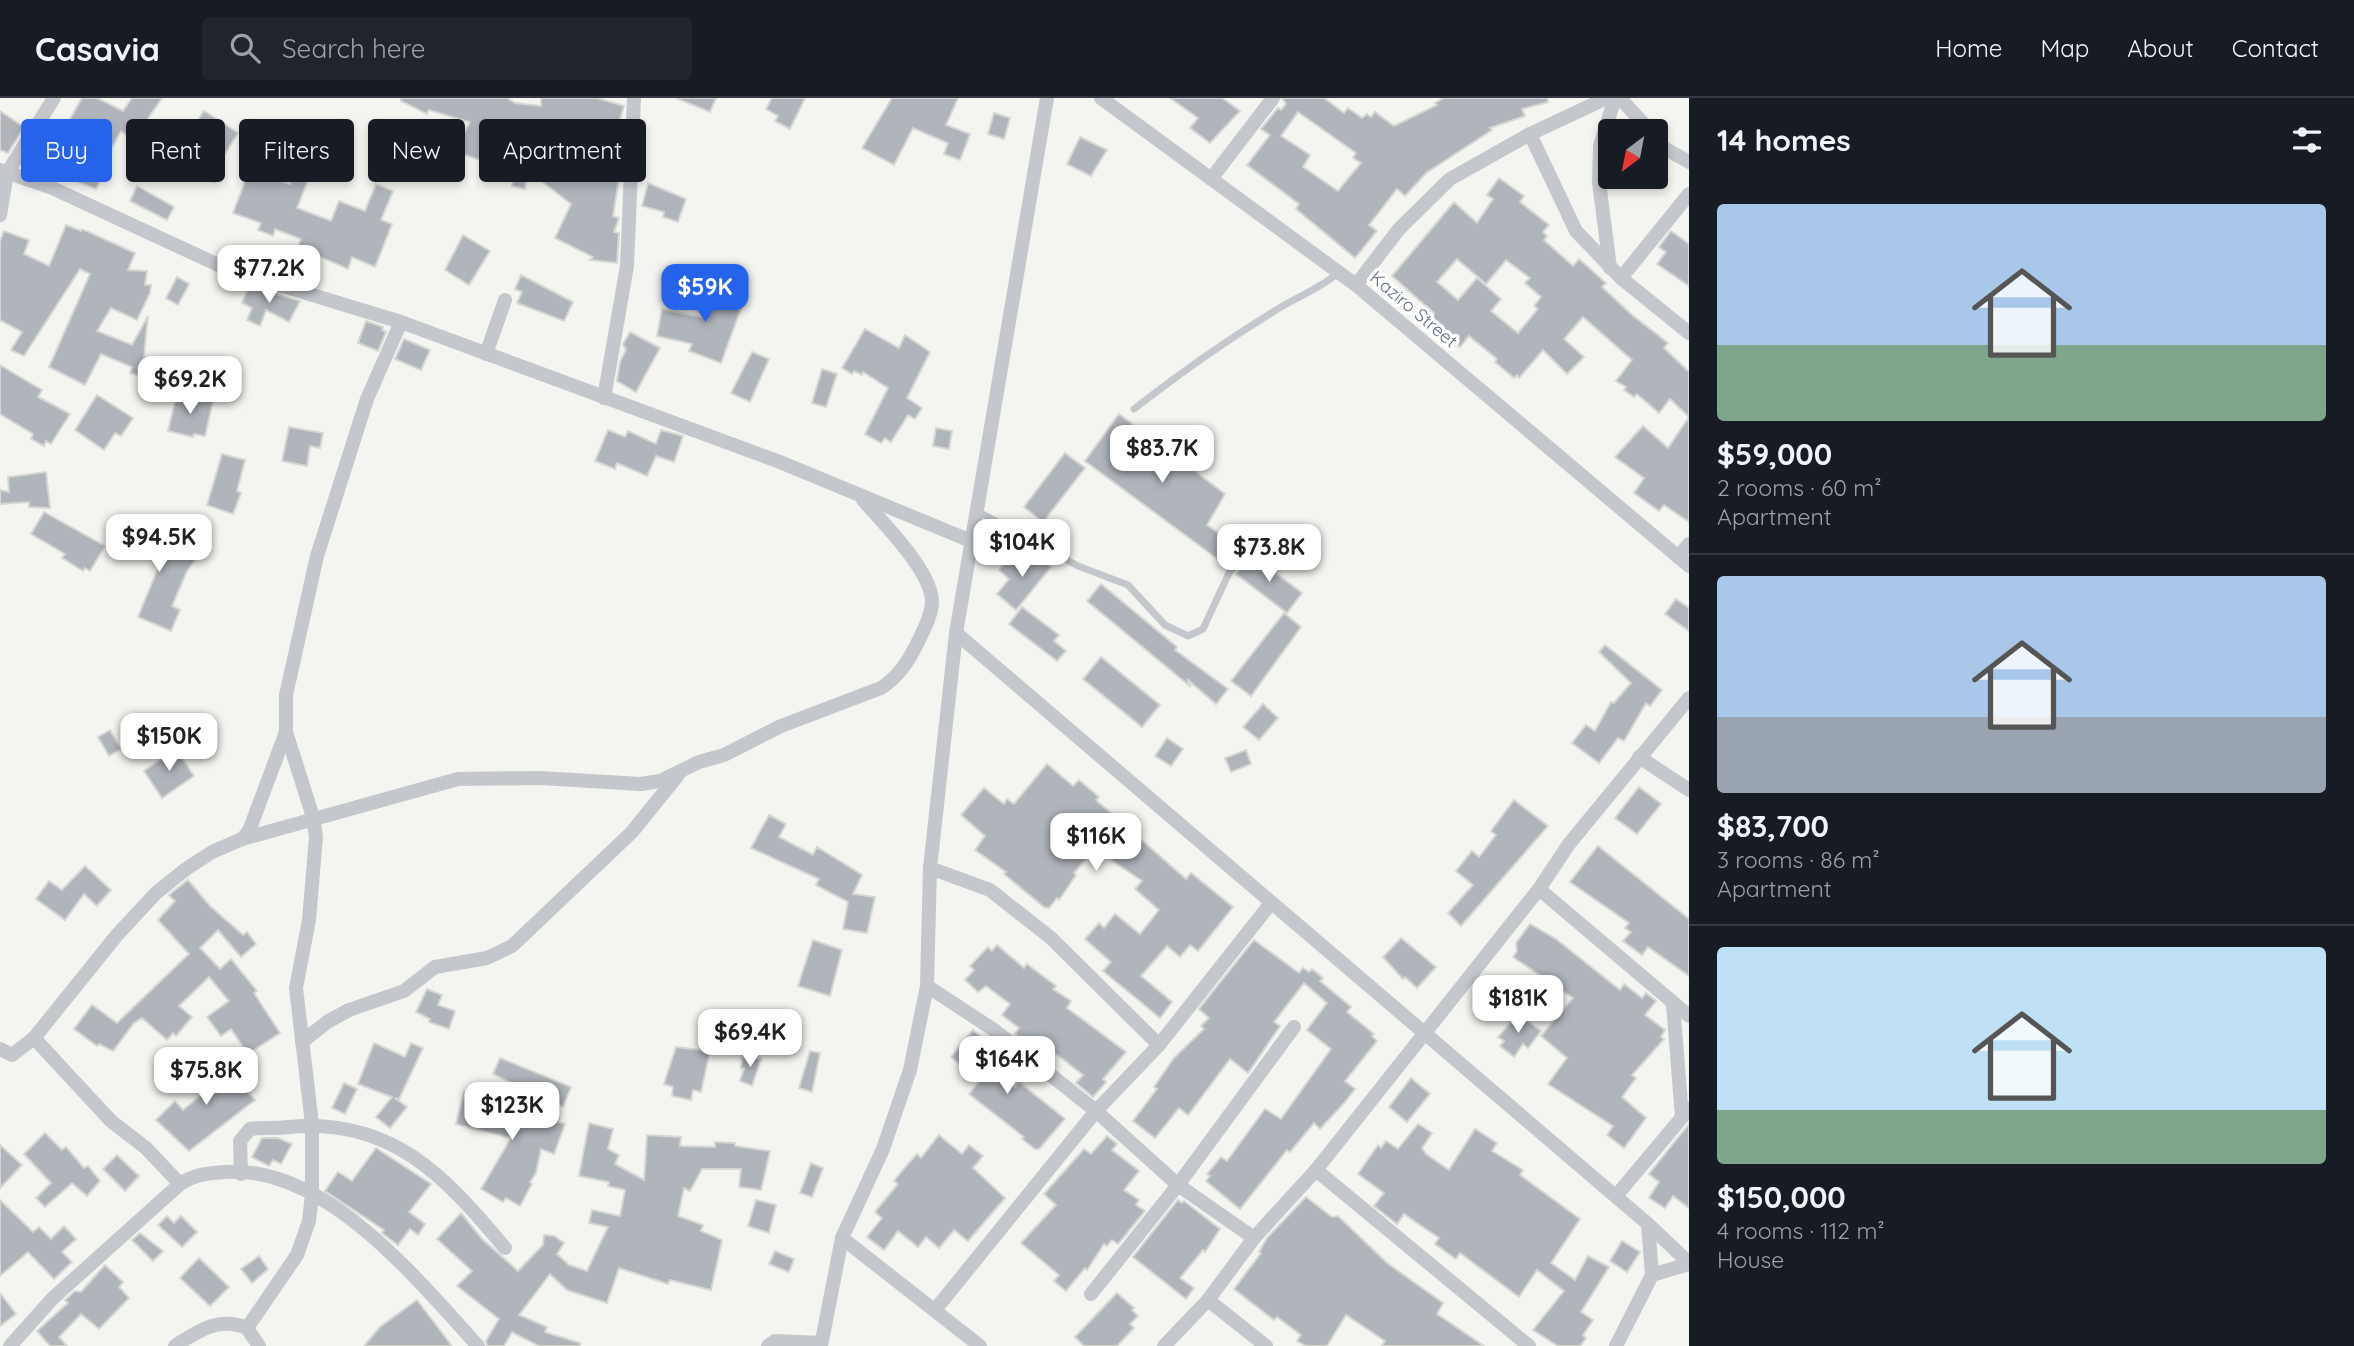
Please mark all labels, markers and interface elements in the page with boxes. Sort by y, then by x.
search box [202,17,692,80]
text: Casavia [35,28,160,69]
icon: search [226,29,264,67]
text: Search here [282,32,426,65]
text: Home [1935,33,2002,63]
text: Map [2040,33,2089,63]
text: About [2127,33,2194,63]
text: Contact [2232,33,2319,63]
chip: Buy [21,119,112,182]
chip: Rent [126,119,225,182]
chip: Filters [239,119,354,182]
chip: New [368,119,465,182]
chip: Apartment [479,119,646,182]
north arrow [1598,119,1668,189]
map controls [1598,119,1668,189]
text: 14 homes [1717,121,1851,159]
icon: filters [2288,121,2326,159]
pin: $77.2K [212,246,326,305]
icon: home [1959,250,2085,376]
text: $77.2K [233,253,305,282]
pin: $59K [664,264,746,324]
street label: Kaziro Street [1366,266,1462,352]
text: $59K [677,272,733,301]
pin: $69.2K [133,356,247,416]
text: $69.2K [154,364,226,393]
pin: $83.7K [1105,426,1219,485]
text: $83.7K [1126,433,1198,462]
text: $59,000 [1717,435,1832,473]
text: 2 rooms · 60 m² [1717,473,1882,502]
text: Apartment [1717,502,1831,531]
pin: $94.5K [102,514,216,574]
pin: $104K [973,519,1071,579]
text: $94.5K [122,522,196,551]
pin: $73.8K [1212,524,1326,584]
text: $104K [989,527,1055,556]
text: $73.8K [1233,532,1305,561]
icon: home [1959,622,2085,748]
pin: $150K [120,714,218,773]
text: $150K [136,721,202,750]
text: $83,700 [1717,807,1829,845]
pin: $116K [1047,814,1145,873]
text: $116K [1066,821,1126,850]
text: 3 rooms · 86 m² [1717,845,1880,874]
text: Apartment [1717,874,1831,903]
pin: $181K [1469,976,1567,1035]
text: $181K [1488,983,1548,1012]
icon: home [1959,993,2085,1119]
pin: $69.4K [693,1010,807,1069]
text: $69.4K [714,1017,786,1046]
pin: $164K [958,1037,1056,1096]
text: $164K [975,1044,1039,1073]
pin: $75.8K [149,1048,263,1107]
text: $75.8K [170,1055,242,1084]
pin: $123K [463,1082,561,1142]
text: $123K [480,1090,544,1119]
text: $150,000 [1717,1178,1846,1216]
text: 4 rooms · 112 m² [1717,1216,1885,1245]
text: House [1717,1245,1784,1274]

